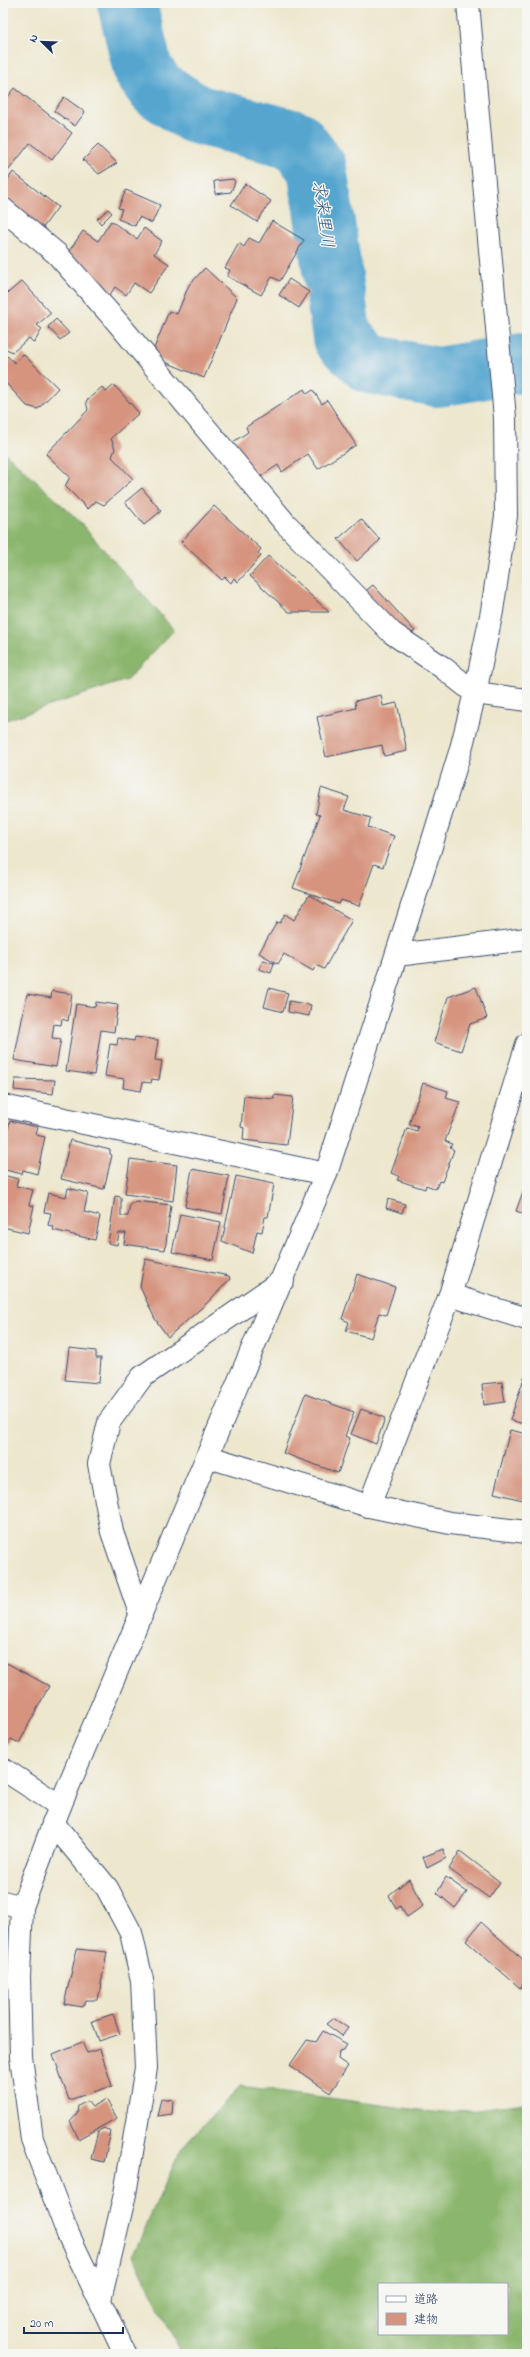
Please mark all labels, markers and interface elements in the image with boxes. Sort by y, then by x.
north arrow [22,22,62,62]
text: N [25,32,43,45]
water label: 求来里川 [305,179,340,250]
legend [378,2283,508,2335]
text: 道路 [414,2291,438,2309]
scale bar [24,2309,123,2335]
text: 建物 [414,2311,438,2329]
text: 20 m [30,2315,53,2333]

